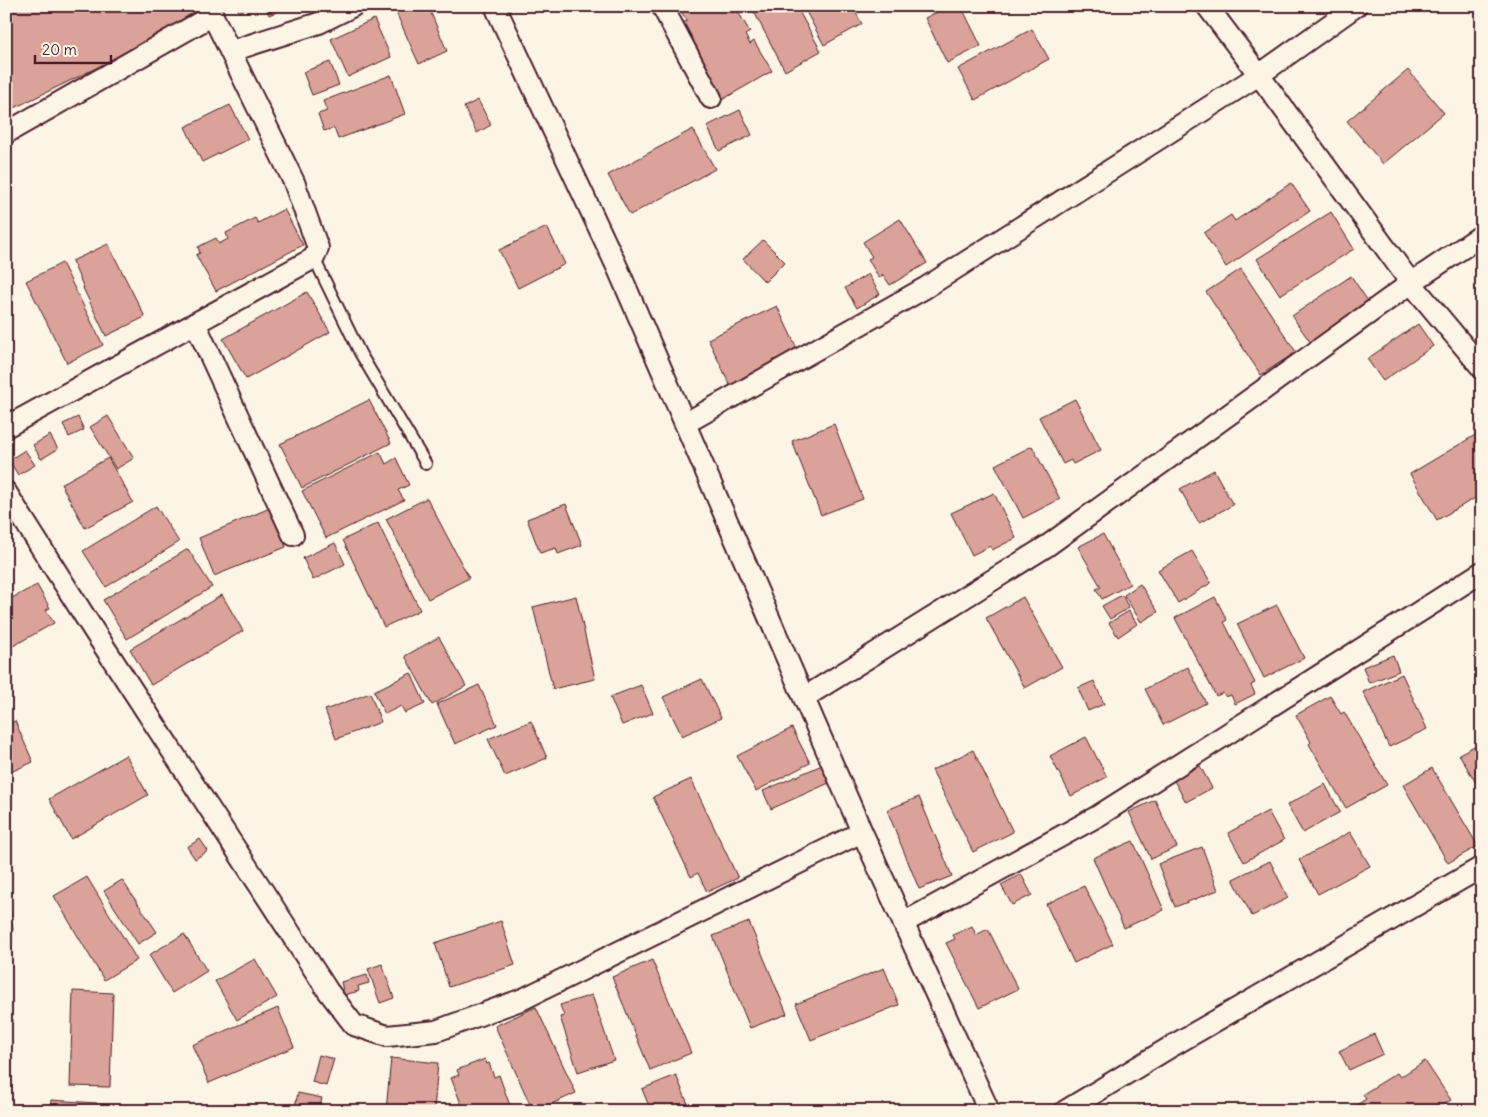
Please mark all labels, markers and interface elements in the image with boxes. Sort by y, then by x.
scale bar [35,32,111,64]
text: 20 m [42,40,77,59]

